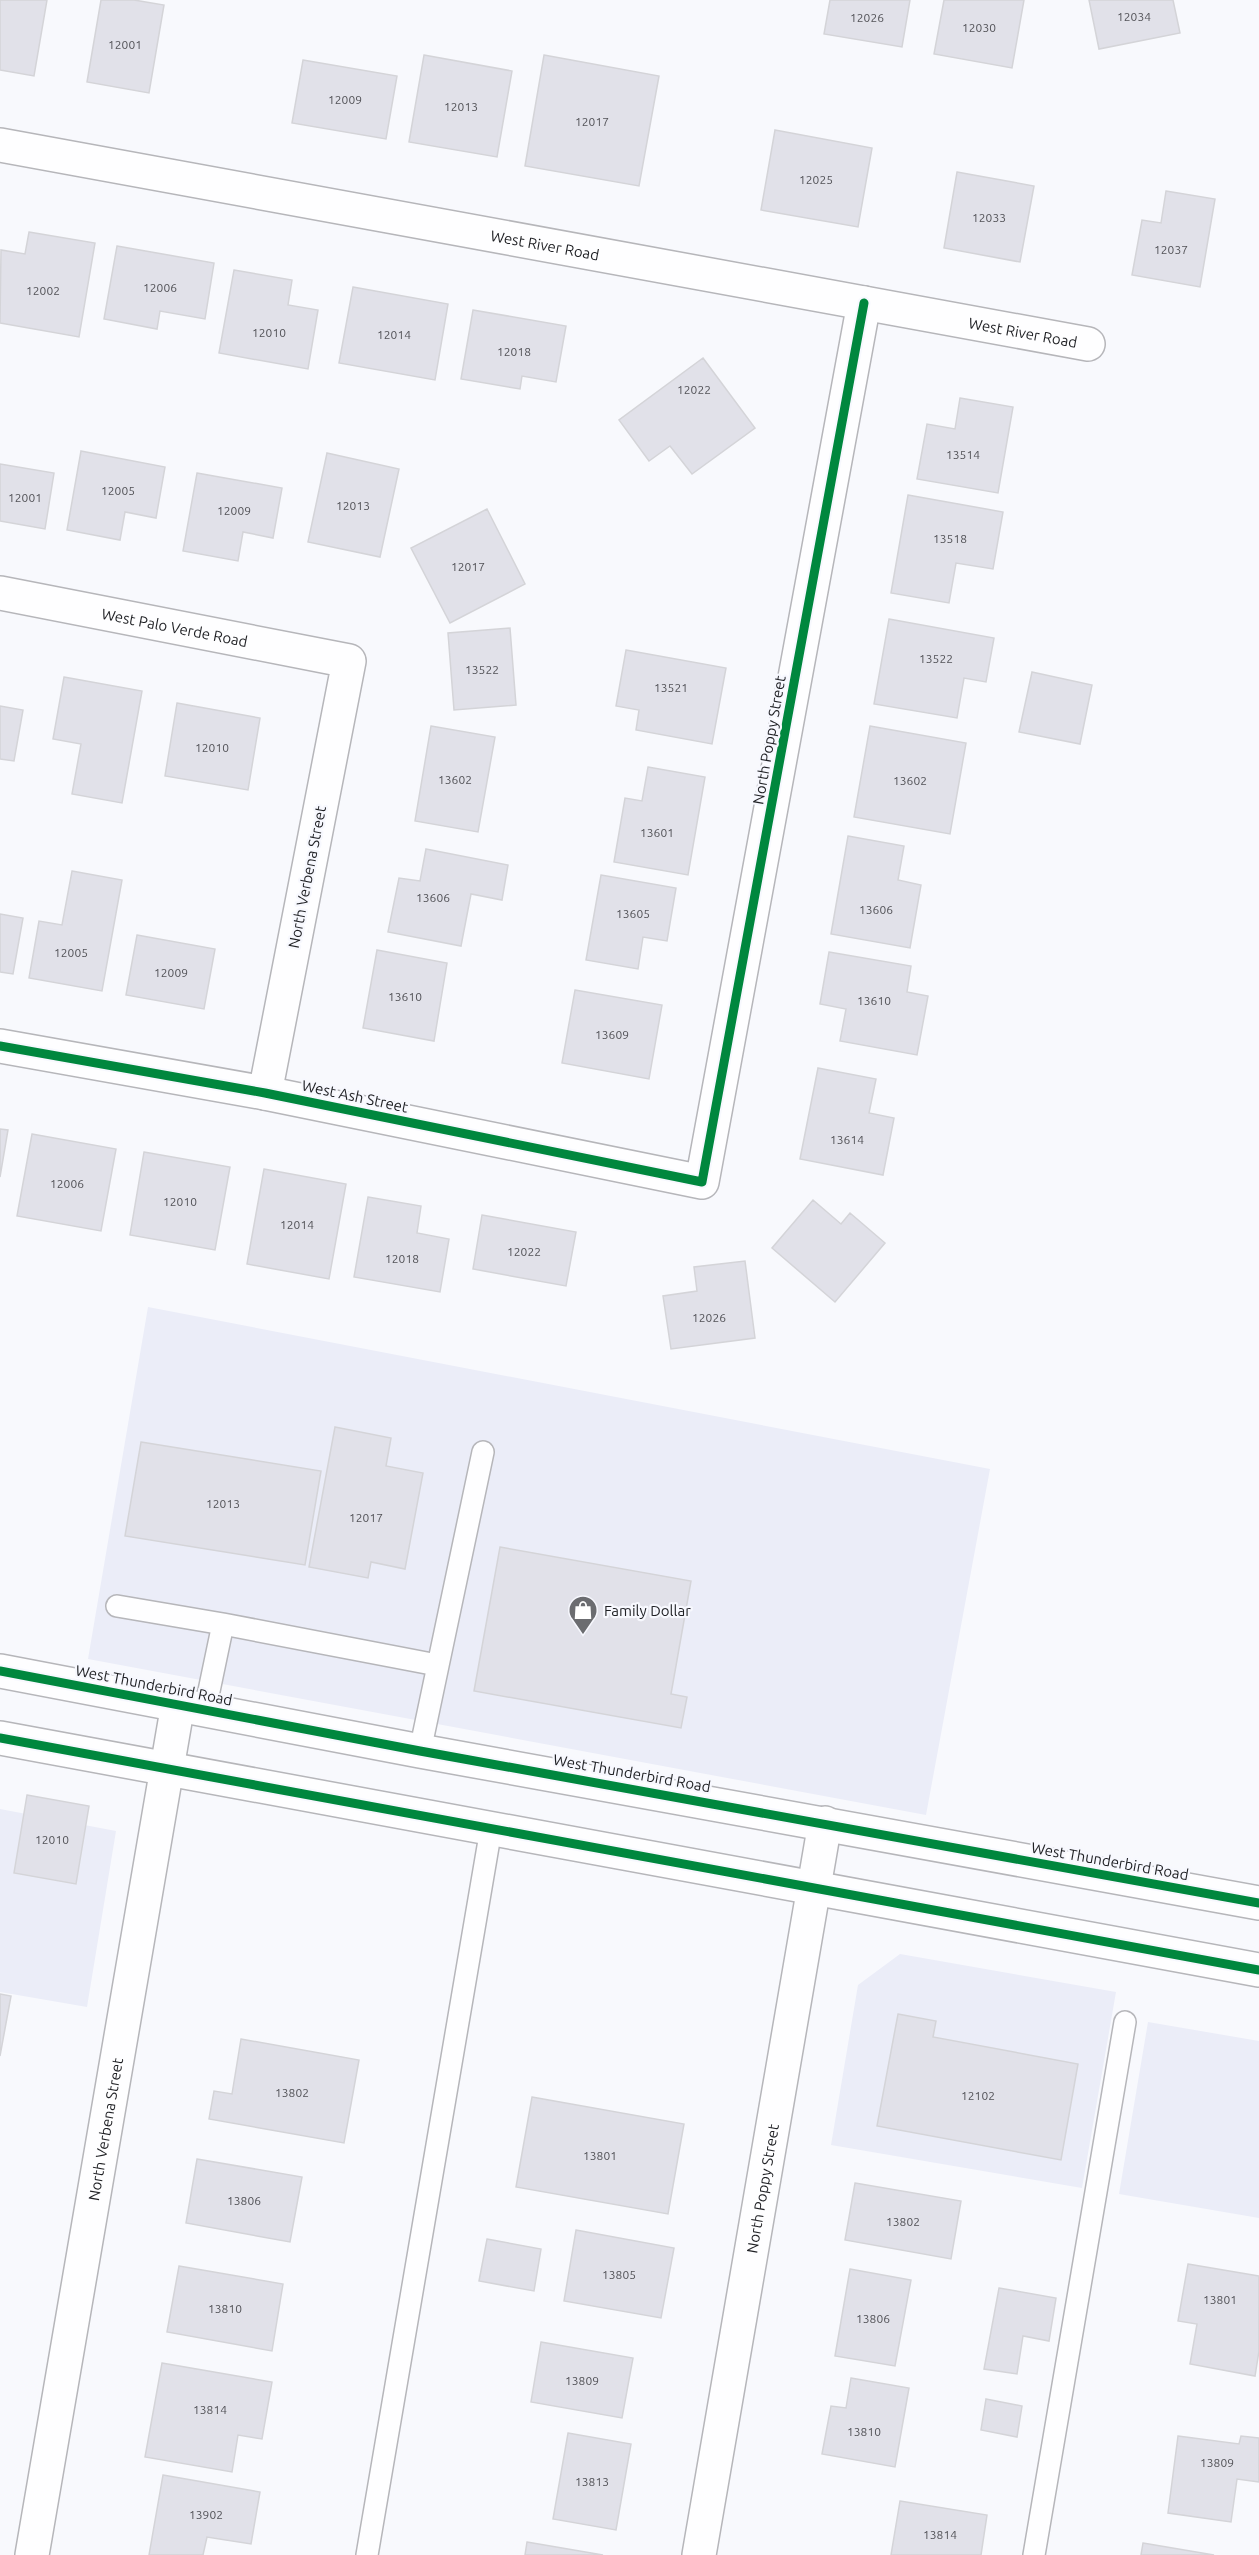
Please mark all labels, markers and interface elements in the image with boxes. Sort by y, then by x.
house number: 12034 [1117,10,1151,23]
house number: 12026 [850,11,884,24]
house number: 12030 [962,21,996,34]
house number: 12001 [108,38,142,51]
house number: 12009 [328,93,362,106]
house number: 12013 [444,100,478,113]
house number: 12017 [575,115,609,128]
house number: 12025 [799,173,833,186]
house number: 12033 [972,211,1006,224]
street label: West River Road [489,226,601,263]
house number: 12037 [1154,243,1188,256]
house number: 12006 [143,281,177,294]
house number: 12002 [26,284,60,297]
street label: West River Road [967,314,1079,350]
house number: 12010 [252,326,286,339]
house number: 12014 [377,328,411,341]
house number: 12018 [497,345,531,358]
house number: 12022 [677,383,711,396]
house number: 13514 [946,448,980,461]
house number: 12005 [101,484,135,497]
house number: 12001 [8,491,42,504]
house number: 12013 [336,499,370,512]
house number: 12009 [217,504,251,517]
house number: 13518 [933,532,967,545]
house number: 12017 [451,560,485,573]
street label: West Palo Verde Road [100,604,249,650]
house number: 13522 [919,652,953,665]
house number: 13522 [465,663,499,676]
street label: North Poppy Street [749,674,789,806]
house number: 13521 [654,681,688,694]
house number: 12010 [195,741,229,754]
house number: 13602 [438,773,472,786]
house number: 13602 [893,774,927,787]
street label: North Verbena Street [285,804,329,950]
house number: 13601 [640,826,674,839]
house number: 13606 [416,891,450,904]
house number: 13606 [859,903,893,916]
house number: 13605 [616,907,650,920]
house number: 12005 [54,946,88,959]
house number: 12009 [154,966,188,979]
house number: 13610 [388,990,422,1003]
house number: 13610 [857,994,891,1007]
house number: 13609 [595,1028,629,1041]
street label: West Ash Street [300,1076,410,1116]
house number: 13614 [830,1133,864,1146]
house number: 12006 [50,1177,84,1190]
house number: 12010 [163,1195,197,1208]
house number: 12014 [280,1218,314,1231]
house number: 12022 [507,1245,541,1258]
house number: 12018 [385,1252,419,1265]
house number: 12026 [692,1311,726,1324]
house number: 12013 [206,1497,240,1510]
house number: 12017 [349,1511,383,1524]
shop icon: Family Dollar [567,1594,599,1636]
place label: Family Dollar [604,1602,691,1619]
street label: West Thunderbird Road [74,1661,234,1709]
street label: West Thunderbird Road [552,1751,712,1795]
house number: 12010 [35,1833,69,1846]
street label: West Thunderbird Road [1030,1839,1190,1883]
street label: North Verbena Street [84,2056,126,2202]
house number: 13802 [275,2086,309,2099]
house number: 12102 [961,2089,995,2102]
street label: North Poppy Street [743,2122,782,2254]
house number: 13801 [583,2149,617,2162]
house number: 13806 [227,2194,261,2207]
house number: 13802 [886,2215,920,2228]
house number: 13805 [602,2268,636,2281]
house number: 13801 [1203,2293,1237,2306]
house number: 13810 [208,2302,242,2315]
house number: 13806 [856,2312,890,2325]
house number: 13809 [565,2374,599,2387]
house number: 13814 [193,2403,227,2416]
house number: 13810 [847,2425,881,2438]
house number: 13809 [1200,2456,1234,2469]
house number: 13813 [575,2475,609,2488]
house number: 13902 [189,2508,223,2521]
house number: 13814 [923,2528,957,2541]

